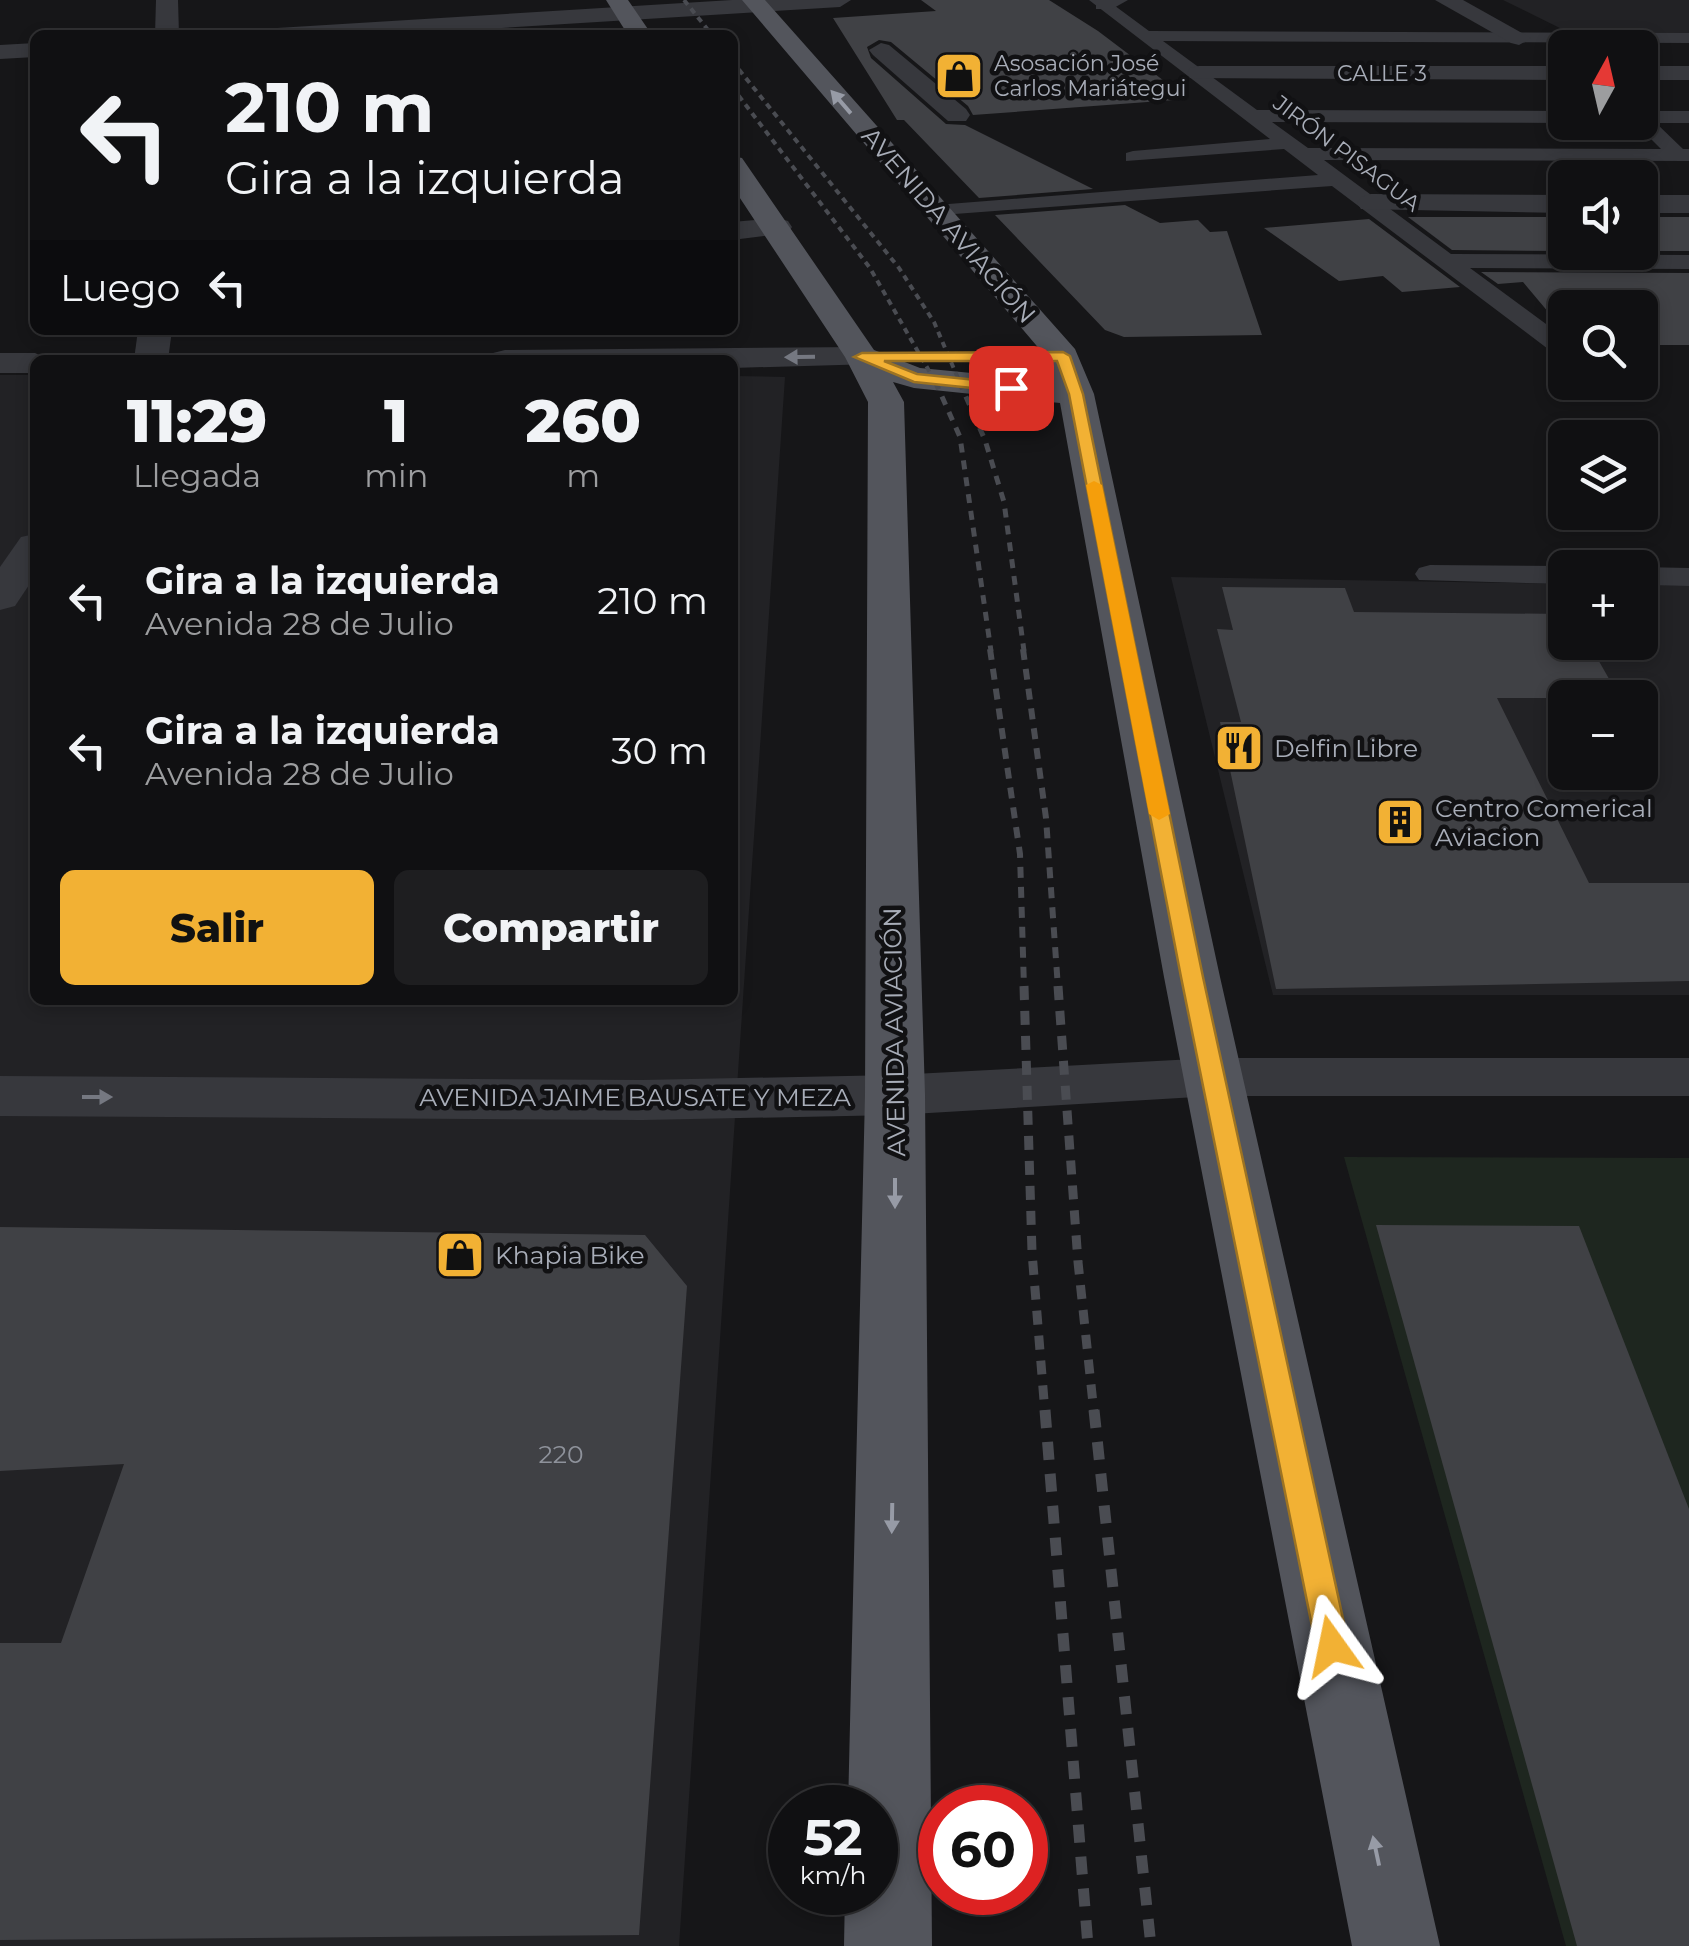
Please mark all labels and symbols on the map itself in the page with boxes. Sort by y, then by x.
north arrow [1548,30,1658,140]
shop icon: Asosación José Carlos Mariátegui [933,50,985,102]
place label: Asosación José Carlos Mariátegui [994,50,1186,102]
street label: CALLE 3 [1337,60,1427,87]
one-way arrow [831,89,853,114]
street label: JIRÓN PISAGUA [1267,89,1426,218]
street label: AVENIDA AVIACIÓN [856,121,1042,329]
pin [969,346,1054,431]
one-way arrow [784,349,816,365]
restaurant icon: Delfin Libre [1213,722,1265,774]
place label: Delfin Libre [1274,733,1418,763]
place label: Centro Comerical Aviacion [1435,793,1653,852]
building icon: Centro Comerical Aviacion [1374,796,1426,848]
street label: AVENIDA AVIACIÓN [877,907,911,1157]
street label: AVENIDA JAIME BAUSATE Y MEZA [419,1082,851,1112]
one-way arrow [82,1089,114,1105]
one-way arrow [887,1177,903,1209]
shop icon: Khapia Bike [434,1229,486,1281]
place label: Khapia Bike [495,1240,645,1270]
house number: 220 [539,1439,583,1469]
one-way arrow [884,1502,900,1534]
position arrow [1280,1594,1384,1698]
speed limit sign: 60 [918,1785,1048,1915]
one-way arrow [1367,1835,1383,1866]

